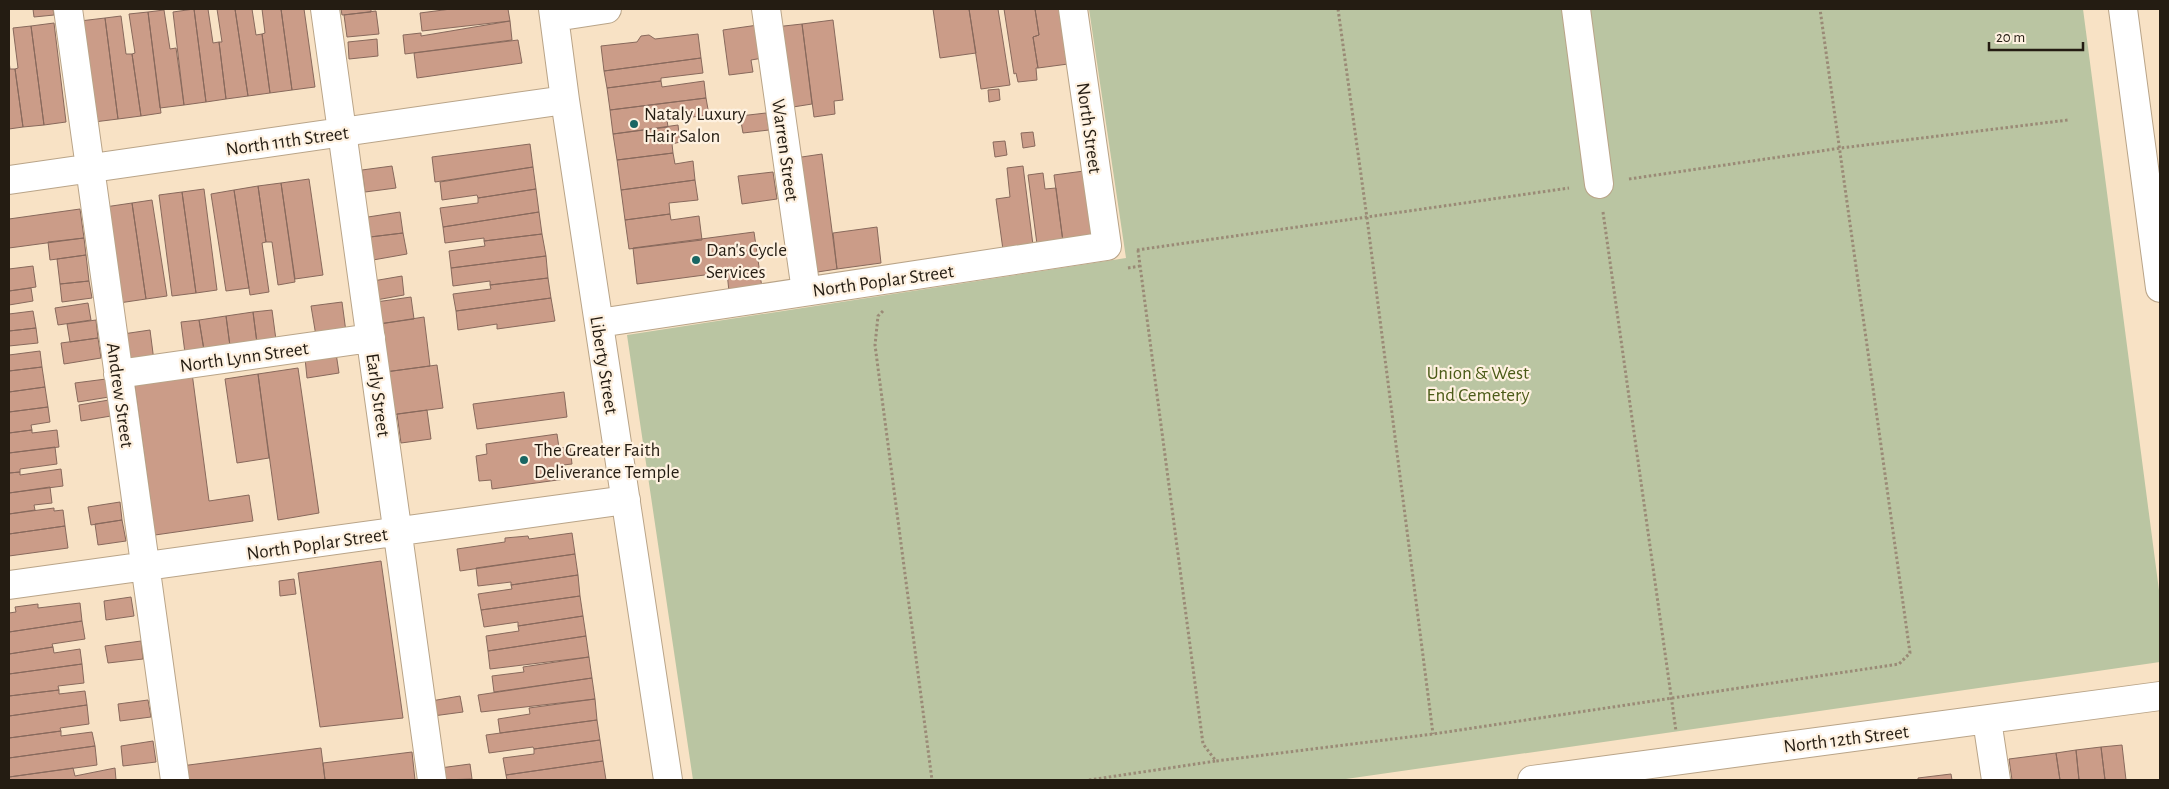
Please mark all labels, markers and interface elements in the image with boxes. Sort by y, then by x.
scale bar [1989,20,2083,52]
text: 20 m [1996,30,2025,45]
street label: North Street [1073,81,1104,175]
street label: Warren Street [768,98,801,203]
place label: Nataly Luxury Hair Salon [644,105,746,146]
marker: Nataly Luxury Hair Salon [628,118,640,130]
street label: North 11th Street [225,123,350,160]
place label: Dan's Cycle Services [706,241,787,282]
marker: Dan's Cycle Services [690,254,702,266]
street label: North Poplar Street [811,262,955,301]
street label: Liberty Street [586,315,621,416]
street label: North Lynn Street [179,339,310,376]
street label: Andrew Street [103,341,136,449]
street label: Early Street [362,352,393,438]
park label: Union & West End Cemetery [1427,364,1530,405]
place label: The Greater Faith Deliverance Temple [534,441,680,482]
marker: The Greater Faith Deliverance Temple [518,454,530,466]
street label: North Poplar Street [245,525,389,564]
street label: North 12th Street [1783,722,1910,757]

